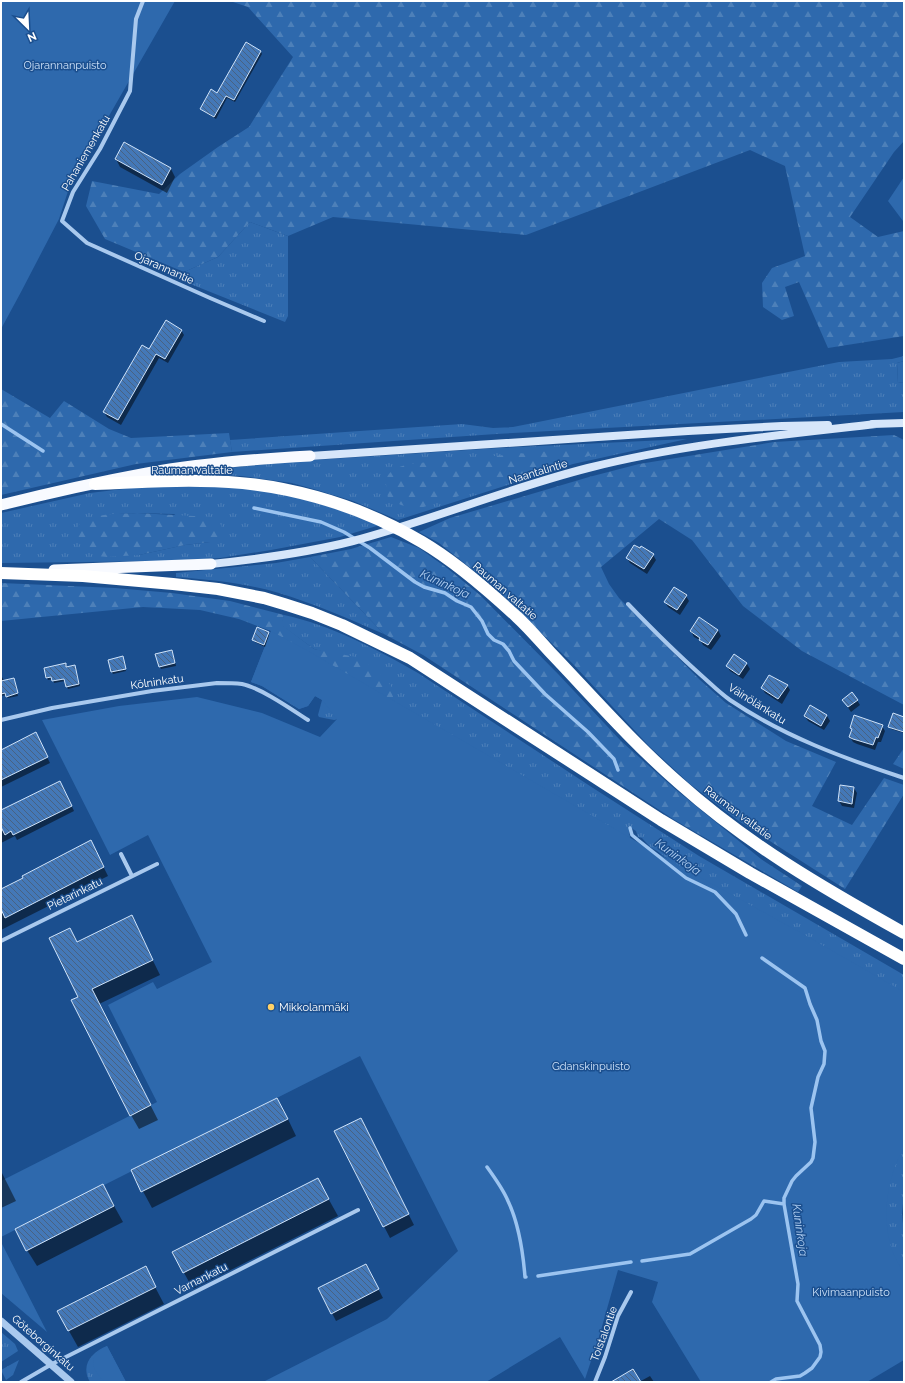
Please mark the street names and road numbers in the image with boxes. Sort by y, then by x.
street label: Pahaniemenkatu [59,113,113,193]
street label: Ojarannantie [132,249,196,287]
street label: Naantalintie [507,457,569,487]
street label: Rauman valtatie [151,464,233,477]
street label: Rauman valtatie [470,559,540,623]
street label: Kölninkatu [130,672,184,692]
street label: Väinölänkatu [726,681,788,727]
street label: Rauman valtatie [702,783,775,843]
street label: Pietarinkatu [45,875,105,913]
street label: Varnankatu [172,1260,230,1298]
street label: Toistalontie [588,1304,620,1363]
street label: Göteborginkatu [9,1312,77,1374]

